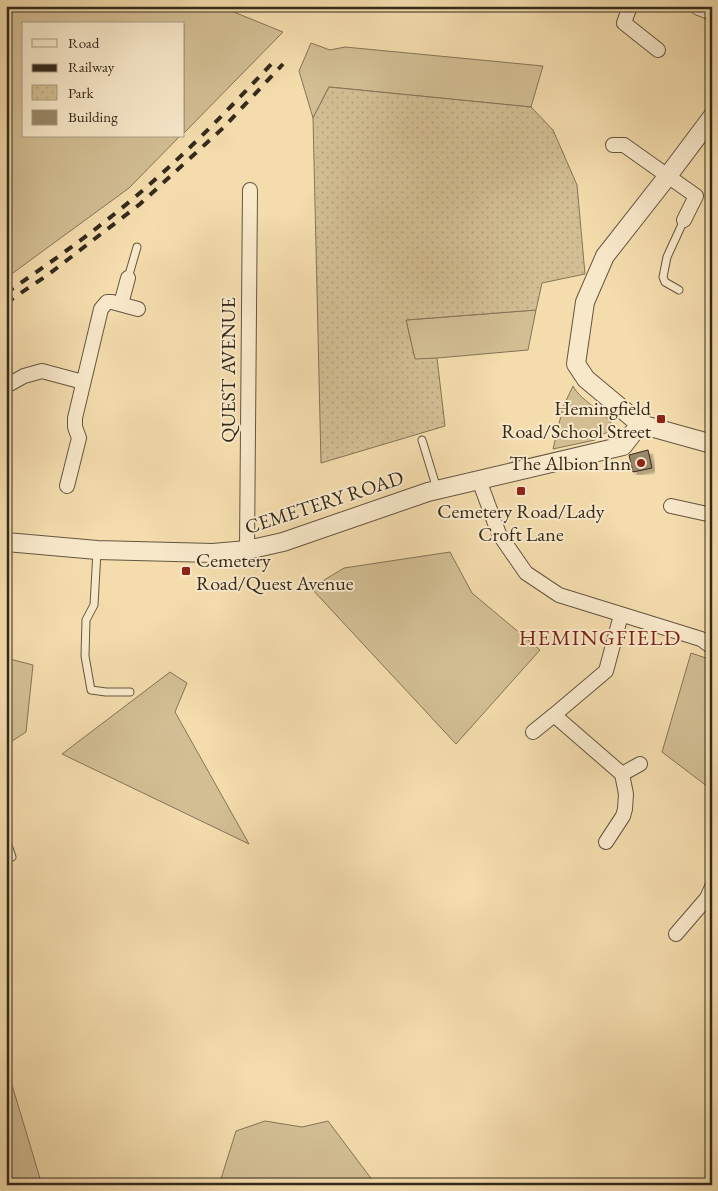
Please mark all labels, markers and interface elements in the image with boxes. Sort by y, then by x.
legend [22,22,185,138]
text: Road [68,33,100,52]
text: Railway [68,57,115,76]
text: Park [68,83,95,102]
text: Building [68,107,118,126]
street label: QUEST AVENUE [215,297,241,443]
place label: Hemingfield Road/School Street [501,395,652,444]
marker: Hemingfield Road/School Street [655,413,667,425]
place label: The Albion Inn [509,450,631,476]
marker: The Albion Inn [635,457,647,469]
street label: CEMETERY ROAD [241,464,407,540]
marker: Cemetery Road/Lady Croft Lane [515,485,527,497]
place label: Cemetery Road/Lady Croft Lane [437,498,605,547]
place label: Cemetery Road/Quest Avenue [196,547,354,596]
marker: Cemetery Road/Quest Avenue [180,565,192,577]
district label: HEMINGFIELD [519,623,681,652]

